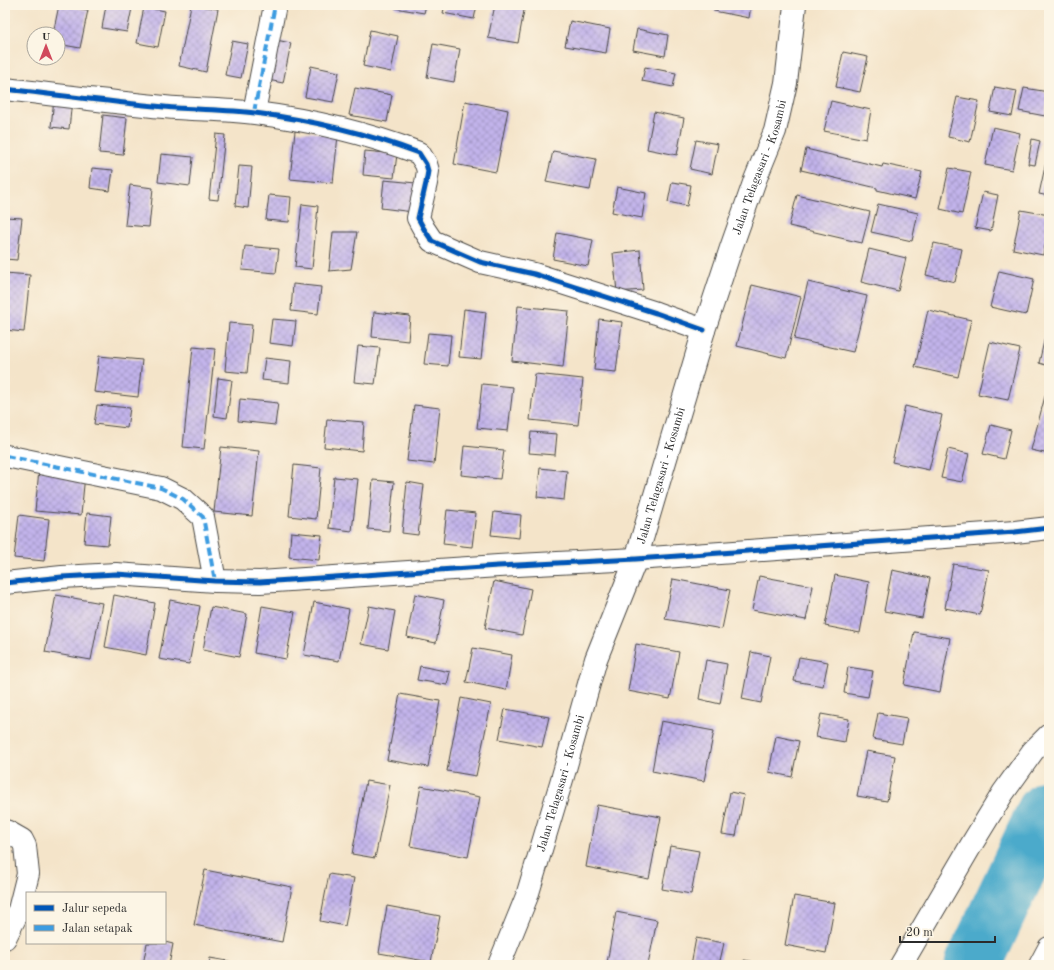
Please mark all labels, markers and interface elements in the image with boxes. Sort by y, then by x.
north arrow [26,26,66,66]
text: U [42,32,51,43]
street label: Jalan Telagasari - Kosambi [731,99,789,236]
street label: Jalan Telagasari - Kosambi [636,406,688,546]
street label: Jalan Telagasari - Kosambi [536,714,587,853]
legend [26,892,166,944]
text: Jalur sepeda [62,903,127,915]
scale bar [900,918,995,944]
text: Jalan setapak [62,923,133,935]
text: 20 m [906,927,933,939]

